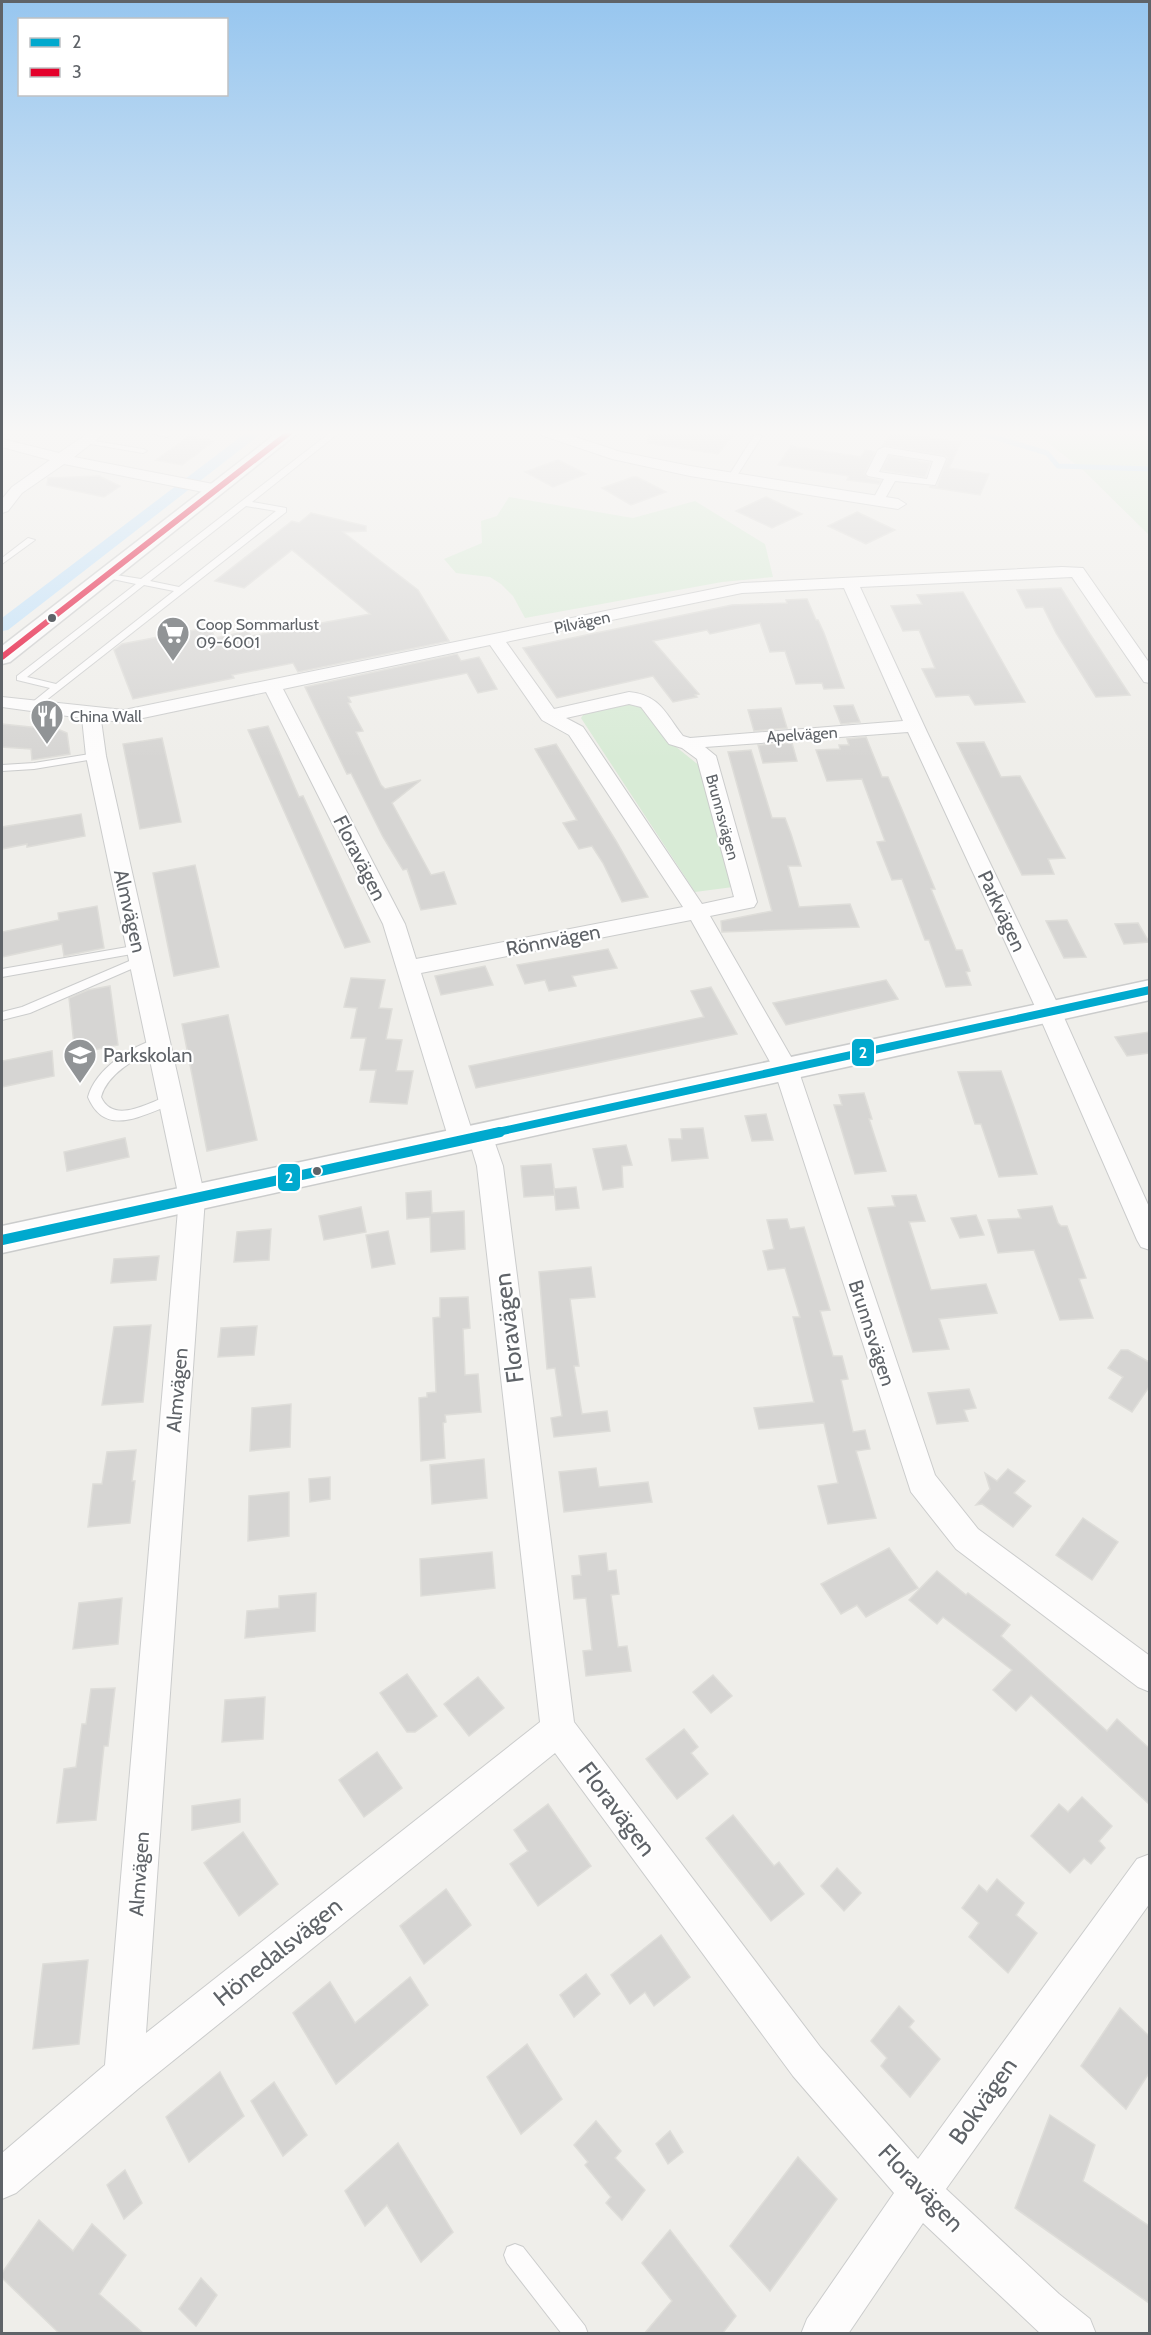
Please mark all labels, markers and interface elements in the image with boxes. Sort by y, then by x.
legend [18,18,228,96]
text: 2 [72,31,81,53]
text: 3 [72,61,82,83]
street label: Pilvägen [552,607,612,638]
unlabelled marker [46,612,58,624]
supermarket icon: Coop Sommarlust 09-6001 [155,615,191,662]
place label: Coop Sommarlust 09-6001 [196,615,319,652]
restaurant icon: China Wall [29,698,65,745]
place label: China Wall [70,707,142,726]
street label: Apelvägen [766,723,838,746]
street label: Brunnsvägen [702,772,743,862]
street label: Floravägen [328,811,392,905]
street label: Almvägen [109,867,151,955]
street label: Parkvägen [973,867,1031,955]
street label: Rönnvägen [504,919,602,961]
school or university icon: Parkskolan [62,1037,98,1084]
line badge: 2 [851,1038,875,1067]
place label: Parkskolan [103,1043,192,1067]
text: 2 [859,1043,867,1062]
line badge: 2 [277,1163,301,1192]
unlabelled marker [311,1165,323,1177]
text: 2 [285,1168,293,1187]
street label: Floravägen [487,1271,530,1385]
street label: Brunnsvägen [844,1277,900,1389]
street label: Almvägen [161,1347,193,1433]
street label: Floravägen [573,1756,662,1862]
street label: Almvägen [124,1831,154,1917]
street label: Hönedalsvägen [208,1891,348,2012]
street label: Bokvägen [942,2052,1023,2150]
street label: Floravägen [872,2138,970,2238]

